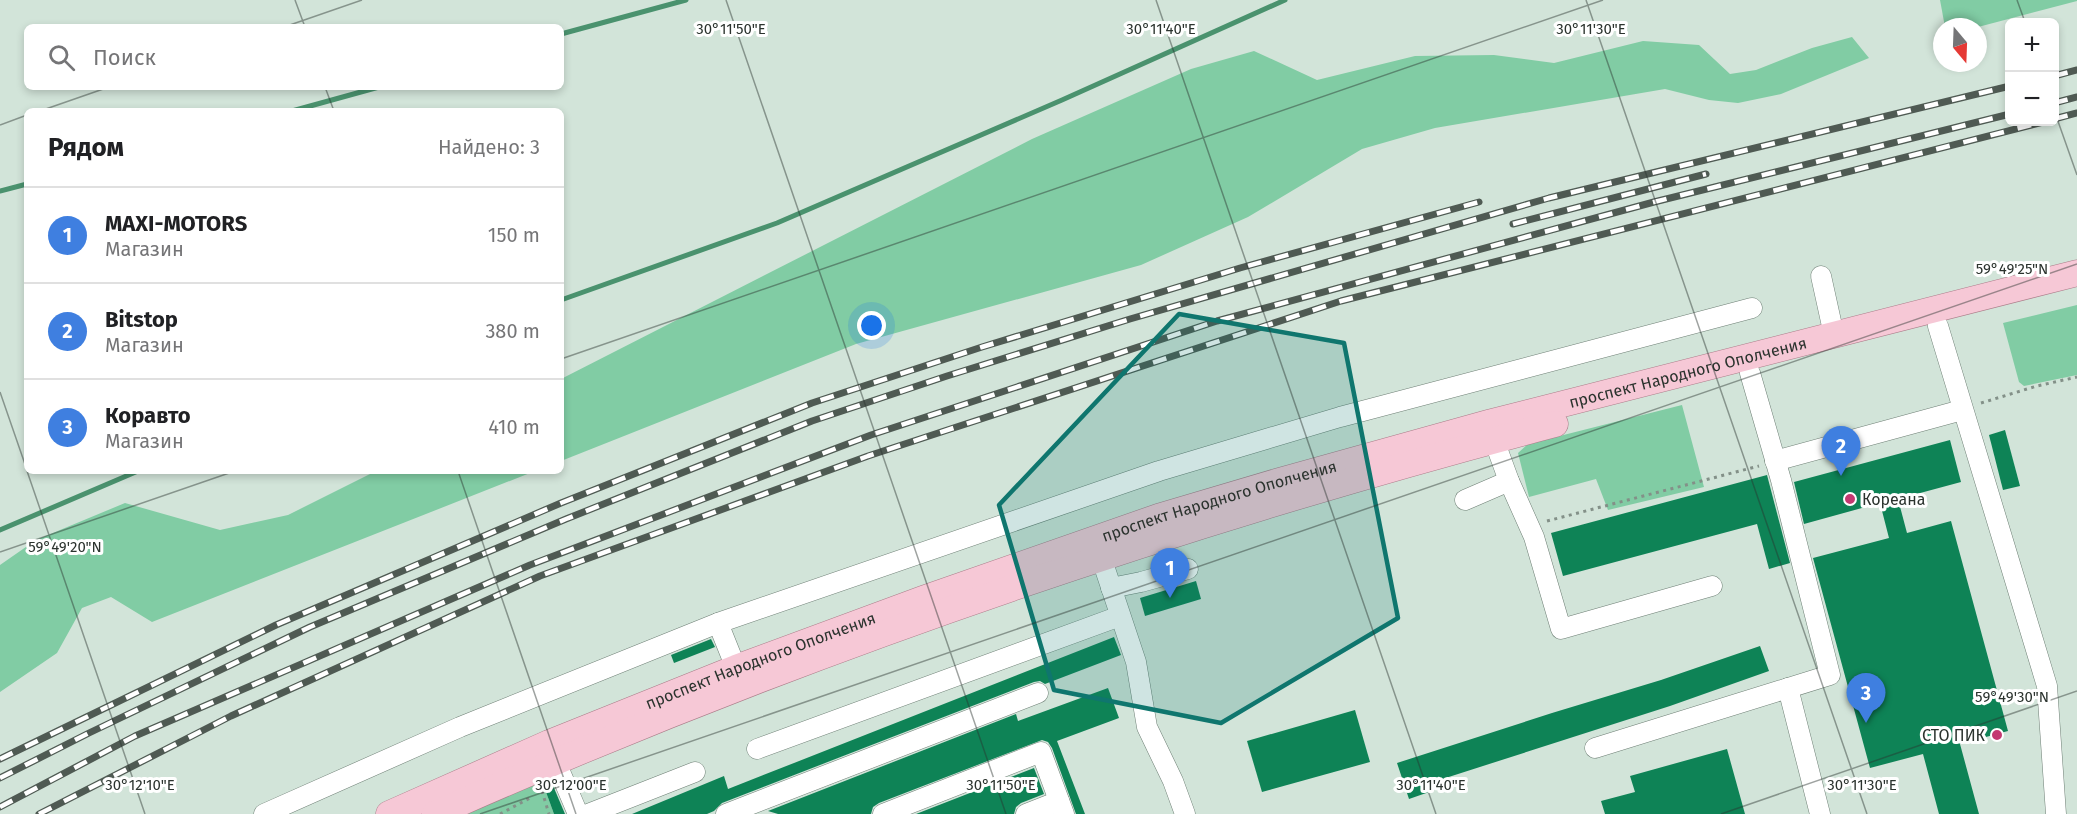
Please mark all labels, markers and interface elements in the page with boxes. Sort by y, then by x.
north arrow [1933,18,1987,72]
map controls [2005,18,2059,126]
button: + [2005,18,2059,72]
text: 30°11'50"E [696,20,766,38]
text: 30°11'40"E [1126,20,1196,38]
text: 30°11'30"E [1556,20,1626,38]
search box [24,24,564,90]
icon: search [45,41,78,74]
text: Поиск [93,44,156,71]
button: − [2005,72,2059,126]
text: Рядом [48,132,124,163]
text: Найдено: 3 [438,135,540,159]
text: MAXI-MOTORS [105,210,247,237]
text: 1 [63,223,72,247]
text: 150 m [488,223,540,247]
text: Магазин [105,237,184,261]
text: 59°49'25"N [1976,260,2048,278]
text: Bitstop [105,306,178,333]
your location [857,311,886,340]
text: 2 [62,319,73,343]
text: 380 m [485,319,540,343]
text: Магазин [105,333,184,357]
street label: проспект Народного Ополчения [1567,333,1809,412]
text: Коравто [105,402,191,429]
text: 3 [62,415,73,439]
text: 410 m [488,415,540,439]
pin: 2 [1822,426,1860,476]
text: Магазин [105,429,184,453]
street label: проспект Народного Ополчения [1099,456,1339,545]
place label: Кореана [1862,490,1926,509]
marker: Кореана [1843,492,1857,506]
text: 59°49'20"N [28,538,102,556]
pin: 1 [1150,548,1190,598]
street label: проспект Народного Ополчения [643,608,878,713]
pin: 3 [1846,674,1886,723]
text: 59°49'30"N [1975,688,2049,706]
place label: СТО ПИК [1922,726,1986,745]
marker: СТО ПИК [1990,728,2004,742]
text: 30°12'10"E [105,776,175,794]
text: 30°12'00"E [535,776,607,794]
text: 30°11'50"E [966,776,1036,794]
text: 30°11'40"E [1396,776,1466,794]
text: 30°11'30"E [1827,776,1897,794]

